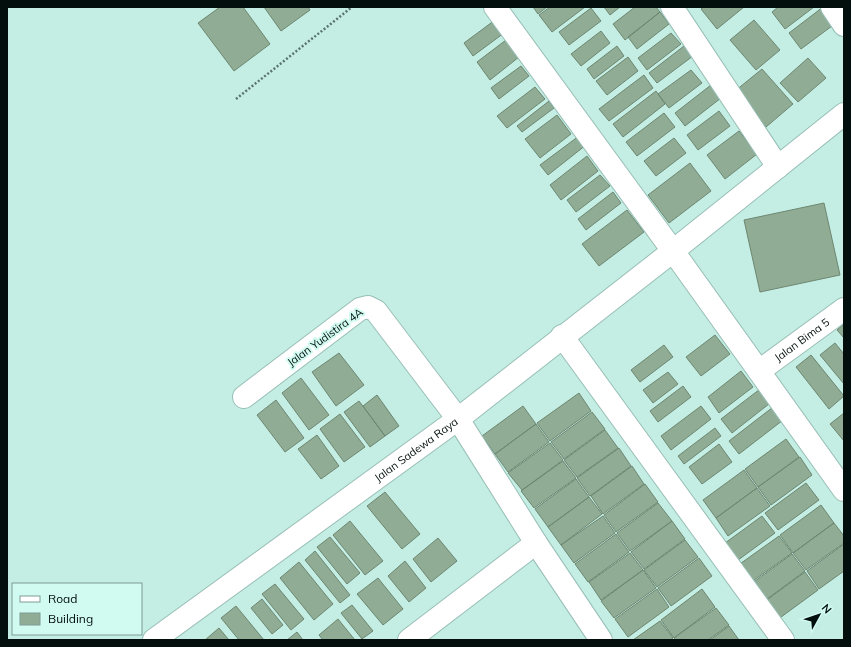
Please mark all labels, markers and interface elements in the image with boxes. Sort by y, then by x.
street label: Jalan Yudistira 4A [284,305,366,369]
street label: Jalan Bima 5 [772,315,832,364]
street label: Jalan Sadewa Raya [371,414,461,485]
legend [12,583,142,635]
text: Road [48,591,77,606]
north arrow [799,595,839,635]
text: N [819,601,835,616]
text: Building [48,611,93,626]

